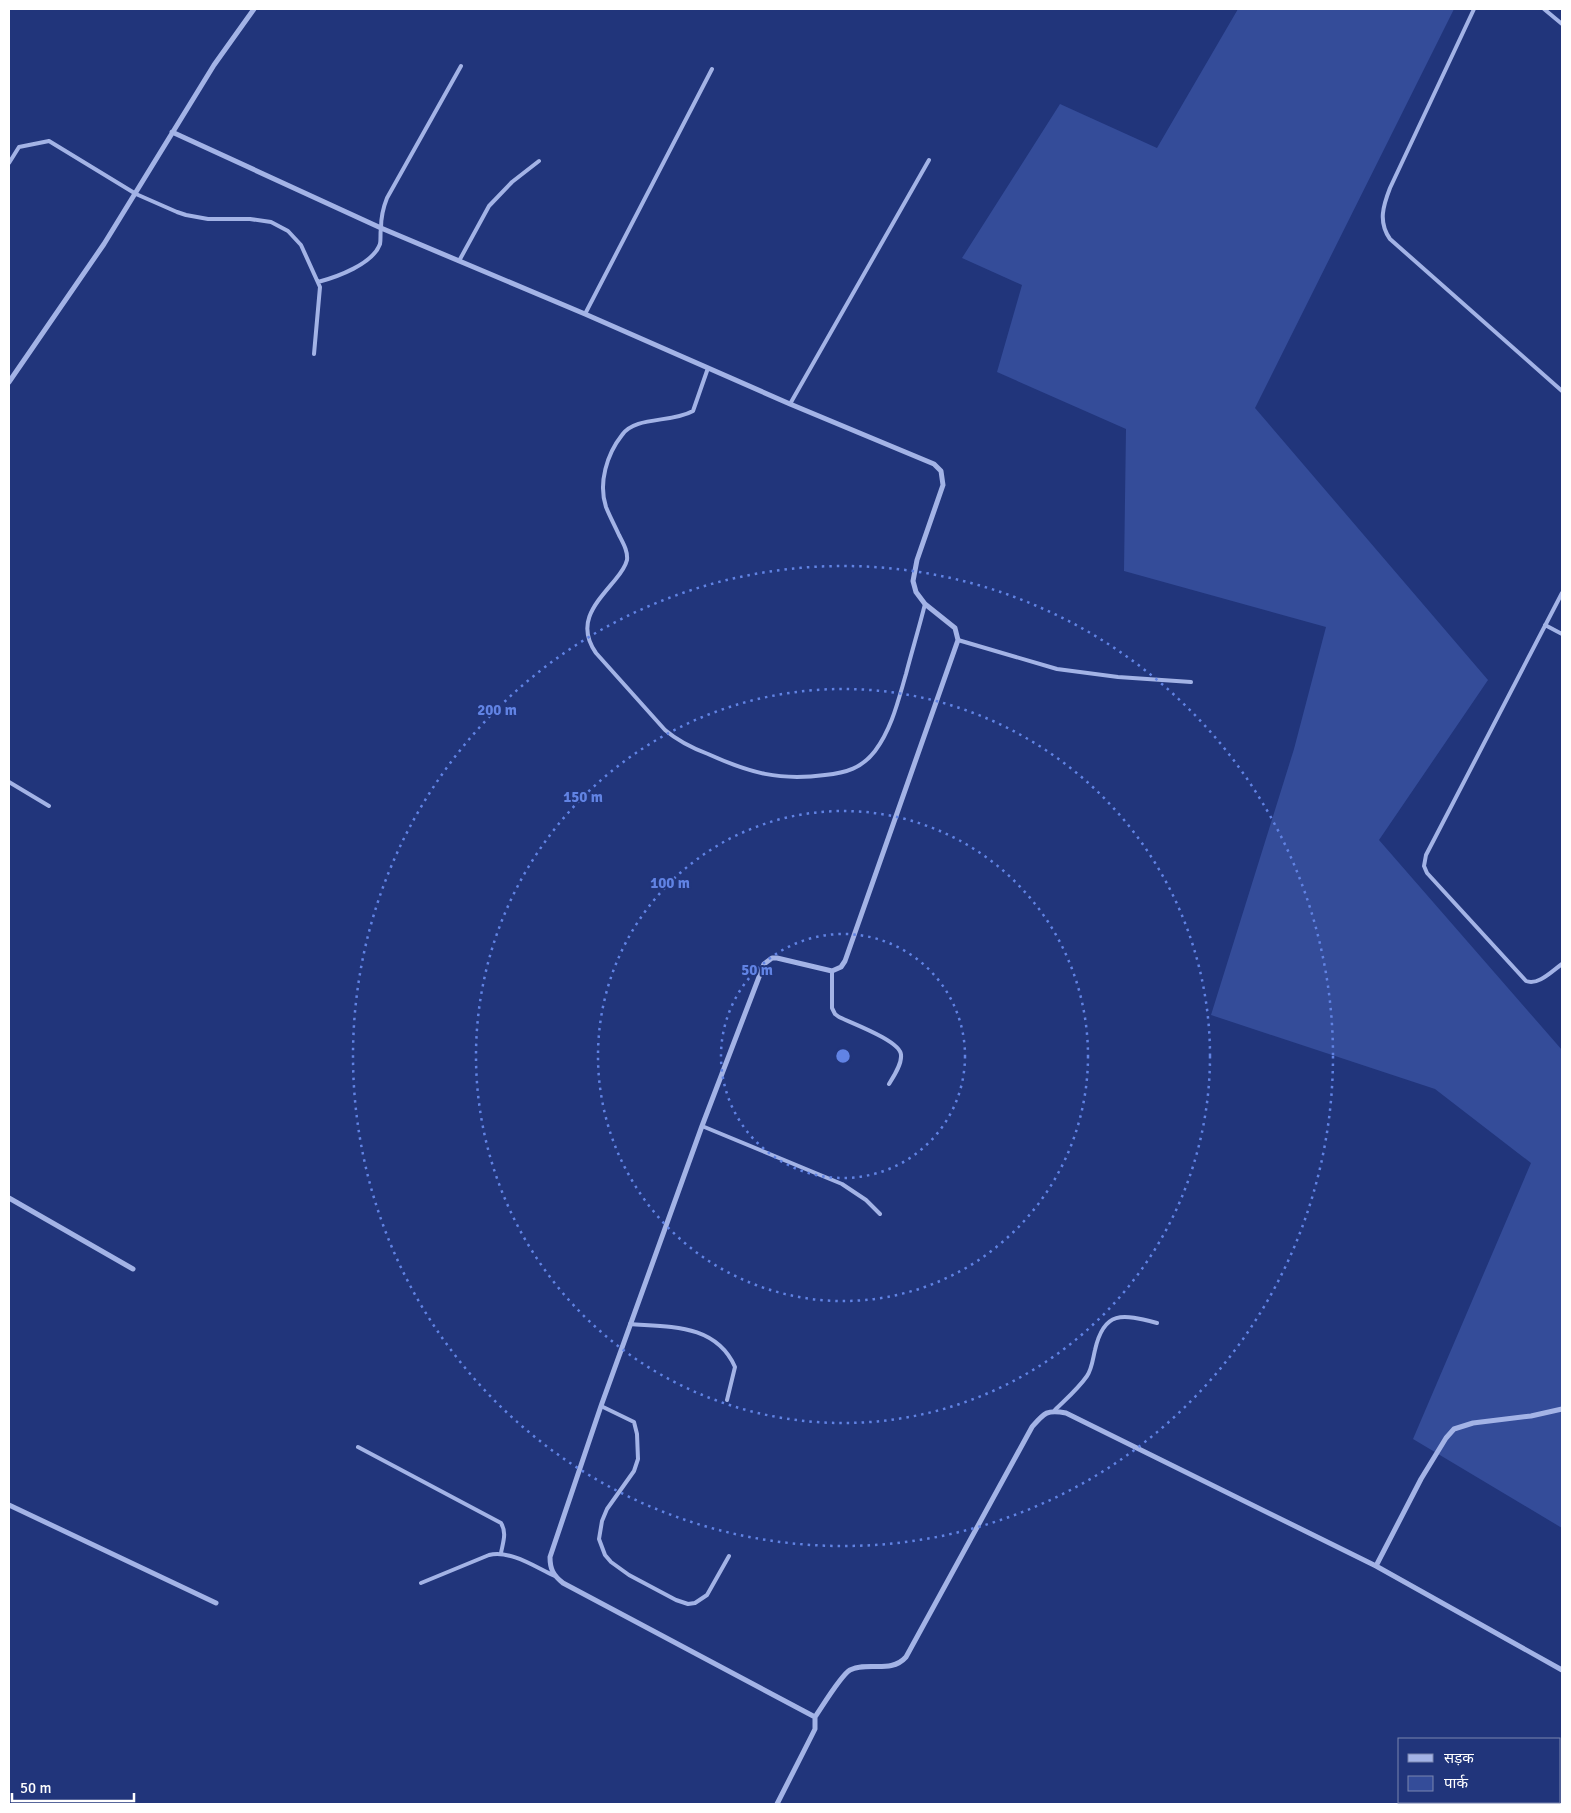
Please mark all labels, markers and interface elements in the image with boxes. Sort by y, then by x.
text: 200 m [477,701,517,719]
text: 150 m [563,788,603,806]
text: 100 m [650,874,690,892]
text: 50 m [741,961,773,979]
centre of rings [834,1047,852,1065]
legend [1398,1738,1561,1803]
text: सड़क [1444,1749,1474,1767]
scale bar [12,1770,135,1802]
text: पार्क [1444,1774,1468,1792]
text: 50 m [20,1779,51,1797]

